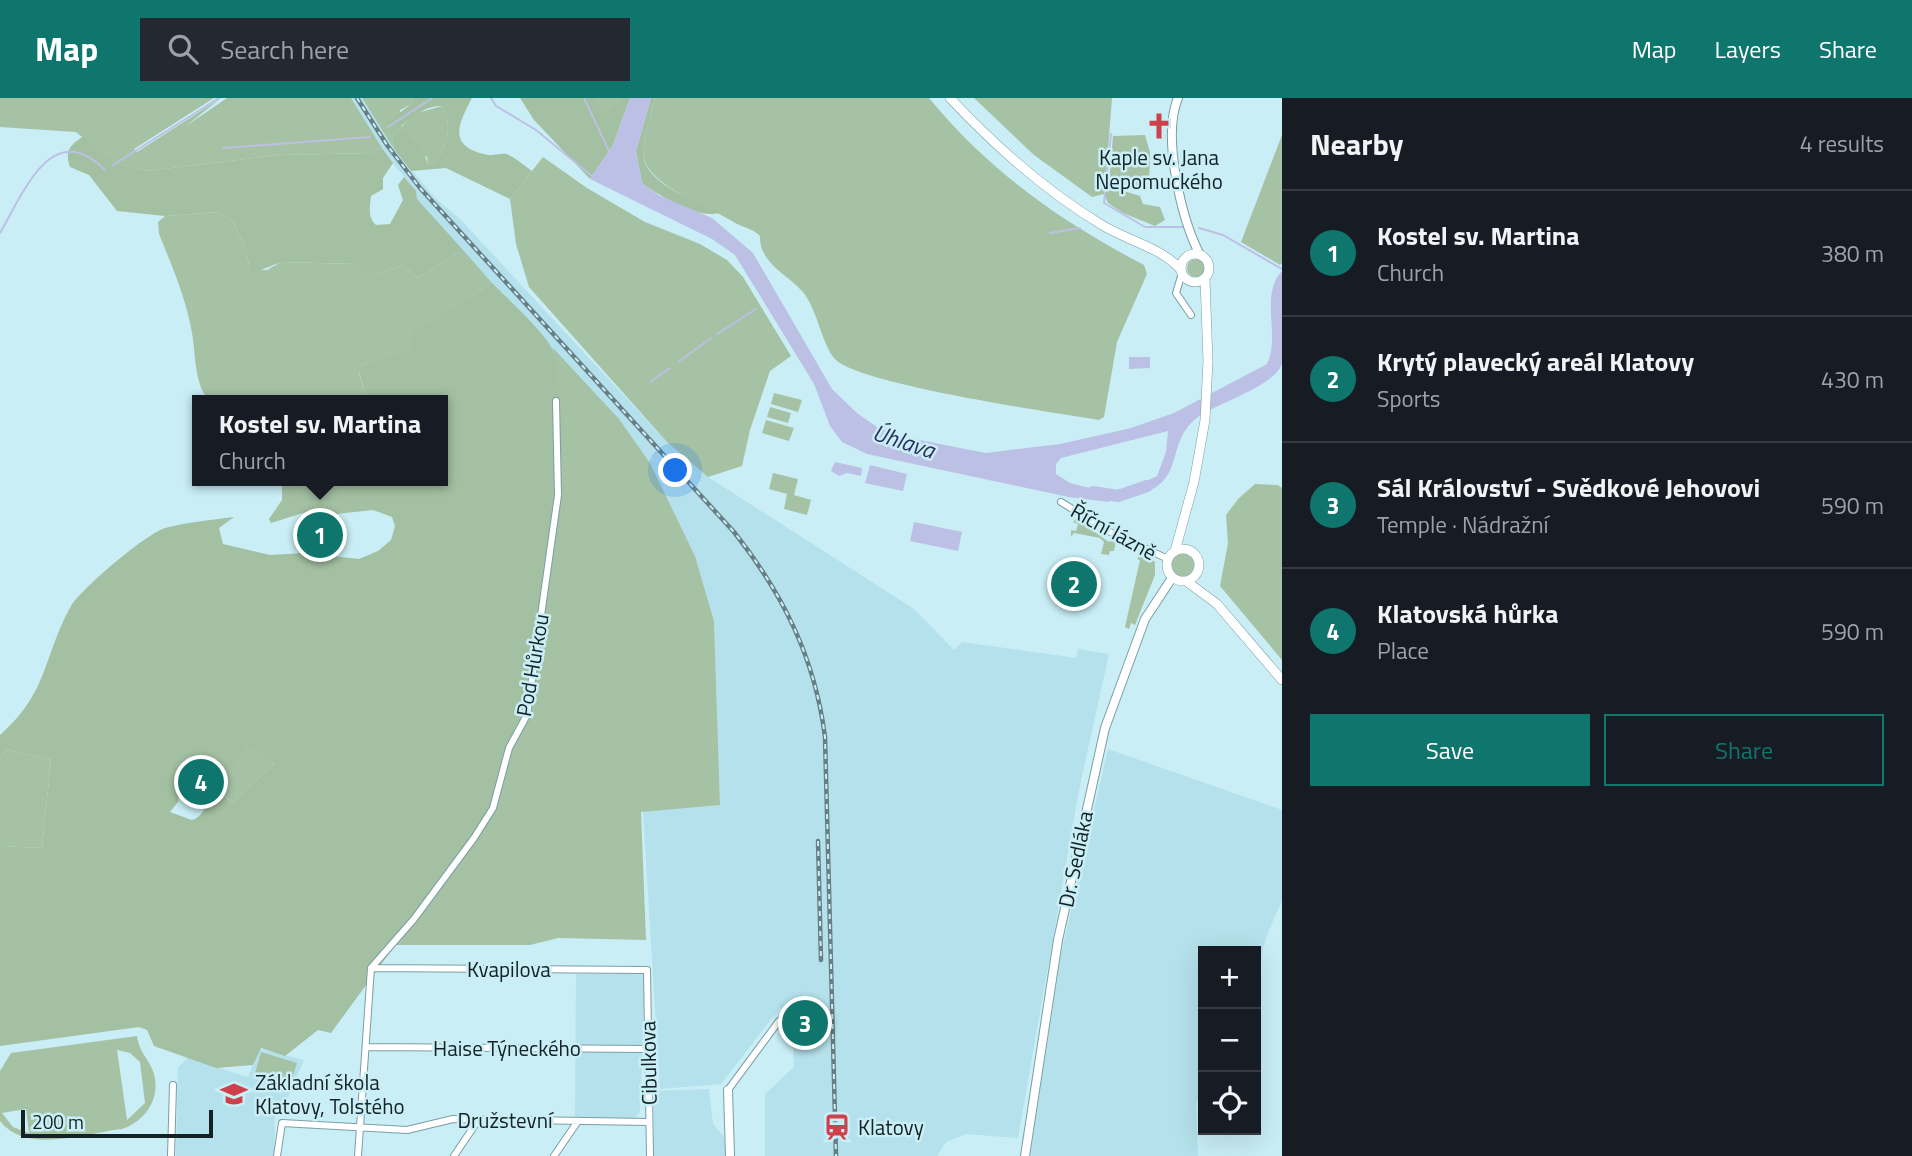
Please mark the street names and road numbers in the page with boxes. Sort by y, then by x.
street label: Říční lázně [1065,494,1163,568]
street label: Pod Hůrkou [507,611,557,719]
street label: Dr. Sedláka [1049,807,1101,910]
street label: Kvapilova [467,953,551,985]
street label: Cibulkova [631,1020,665,1105]
street label: Haise Týneckého [433,1032,581,1064]
street label: Družstevní [457,1104,554,1136]

